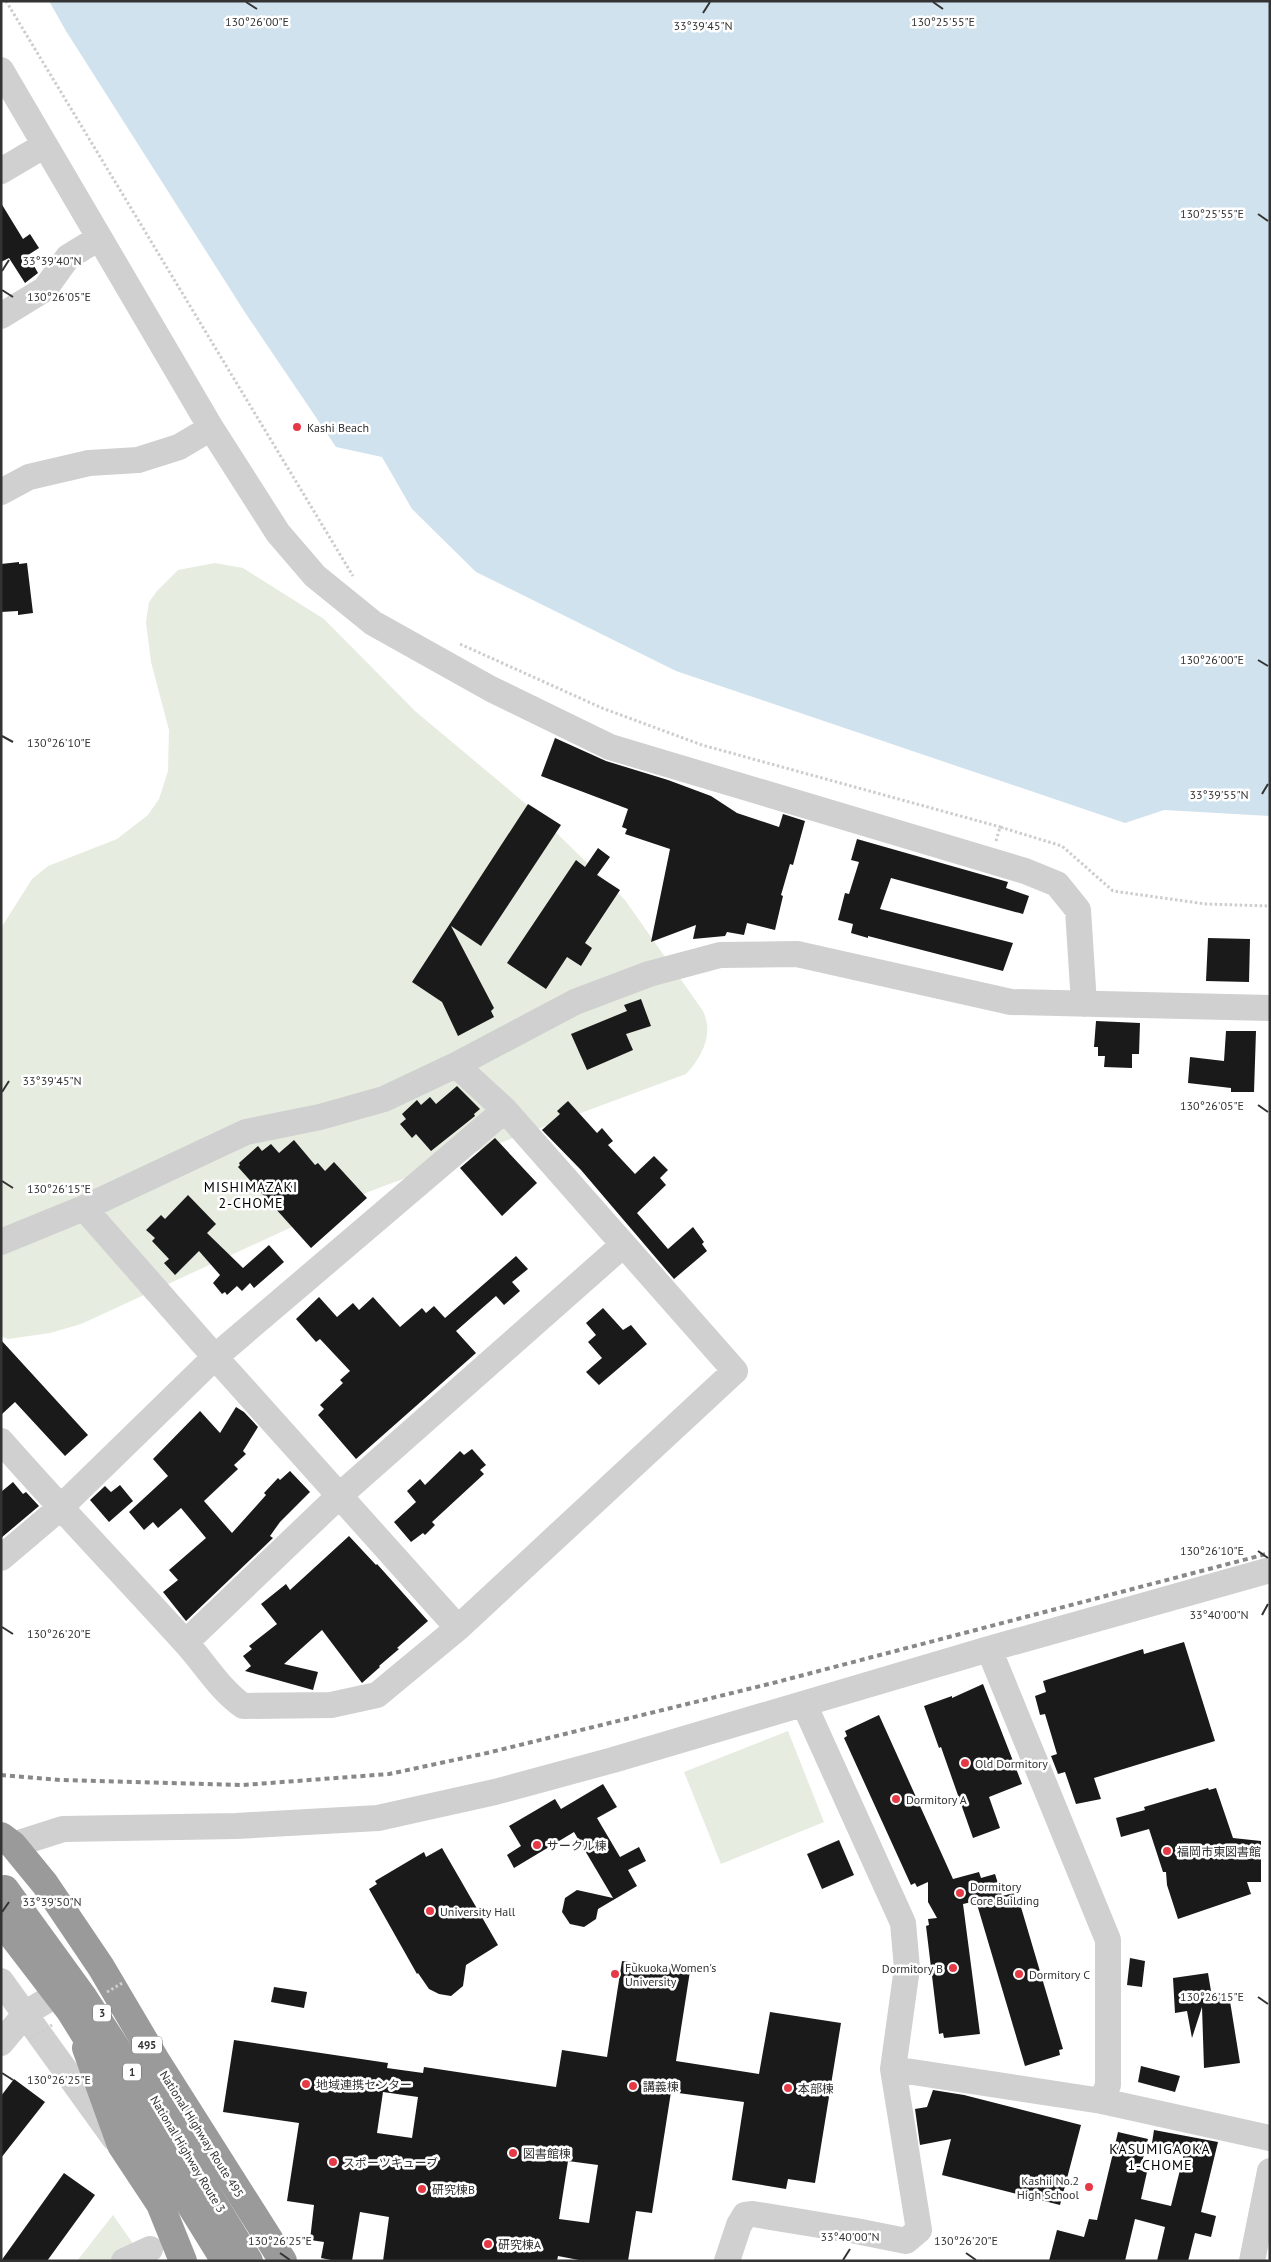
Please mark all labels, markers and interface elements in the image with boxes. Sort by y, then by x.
text: 130°26'00"E [225,14,289,29]
text: 130°25'55"E [911,14,975,29]
text: 33°39'45"N [673,18,733,33]
text: 130°25'55"E [1180,206,1244,221]
text: 33°39'40"N [22,253,82,268]
text: 130°26'05"E [27,289,91,304]
place label: Kashi Beach [307,420,369,435]
marker: Kashi Beach [291,421,303,433]
text: 130°26'00"E [1180,652,1244,667]
text: 130°26'10"E [27,735,91,750]
text: 33°39'55"N [1189,787,1249,802]
text: 33°39'45"N [22,1073,82,1088]
text: 130°26'05"E [1180,1098,1244,1113]
district label: MISHIMAZAKI 2-CHOME [204,1178,298,1212]
text: 130°26'15"E [27,1181,91,1196]
text: 130°26'10"E [1180,1543,1244,1558]
text: 33°40'00"N [1189,1607,1249,1622]
text: 130°26'20"E [27,1626,91,1641]
place label: Old Dormitory [975,1756,1048,1771]
marker: Old Dormitory [959,1757,971,1769]
place label: Dormitory A [906,1792,967,1807]
marker: Dormitory A [890,1793,902,1805]
place label: サークル棟 [547,1838,607,1853]
marker: サークル棟 [531,1839,543,1851]
place label: 福岡市東図書館 [1177,1844,1261,1859]
marker: 福岡市東図書館 [1161,1845,1173,1857]
place label: Dormitory Core Building [970,1879,1039,1908]
marker: Dormitory Core Building [954,1887,966,1899]
text: 33°39'50"N [22,1894,82,1909]
place label: University Hall [440,1904,516,1919]
marker: University Hall [424,1905,436,1917]
place label: Fukuoka Women's University [625,1960,716,1989]
place label: Dormitory B [882,1961,943,1976]
marker: Dormitory B [947,1962,959,1974]
place label: Dormitory C [1029,1967,1090,1982]
marker: Fukuoka Women's University [609,1968,621,1980]
marker: Dormitory C [1013,1968,1025,1980]
text: 130°26'15"E [1180,1989,1244,2004]
road number: 3 [93,2005,111,2022]
road number: 495 [132,2036,162,2054]
road number: 1 [123,2064,141,2080]
street label: National Highway Route 495 [157,2068,247,2200]
text: 130°26'25"E [27,2072,91,2087]
place label: 地域連携センター [316,2077,412,2092]
marker: 地域連携センター [300,2078,312,2090]
place label: 講義棟 [643,2079,679,2094]
marker: 講義棟 [627,2080,639,2092]
place label: 本部棟 [798,2081,834,2096]
marker: 本部棟 [782,2082,794,2094]
street label: National Highway Route 3 [147,2093,229,2215]
district label: KASUMIGAOKA 1-CHOME [1109,2140,1211,2174]
place label: 図書館棟 [523,2146,571,2161]
marker: 図書館棟 [507,2147,519,2159]
place label: スポーツキューブ [343,2155,438,2170]
marker: スポーツキューブ [327,2156,339,2168]
place label: Kashii No.2 High School [1017,2173,1079,2202]
marker: Kashii No.2 High School [1083,2181,1095,2193]
place label: 研究棟B [432,2182,475,2197]
marker: 研究棟B [416,2183,428,2195]
text: 33°40'00"N [820,2229,880,2244]
text: 130°26'25"E [248,2233,312,2248]
text: 130°26'20"E [934,2233,998,2248]
place label: 研究棟A [498,2237,541,2252]
marker: 研究棟A [482,2238,494,2250]

